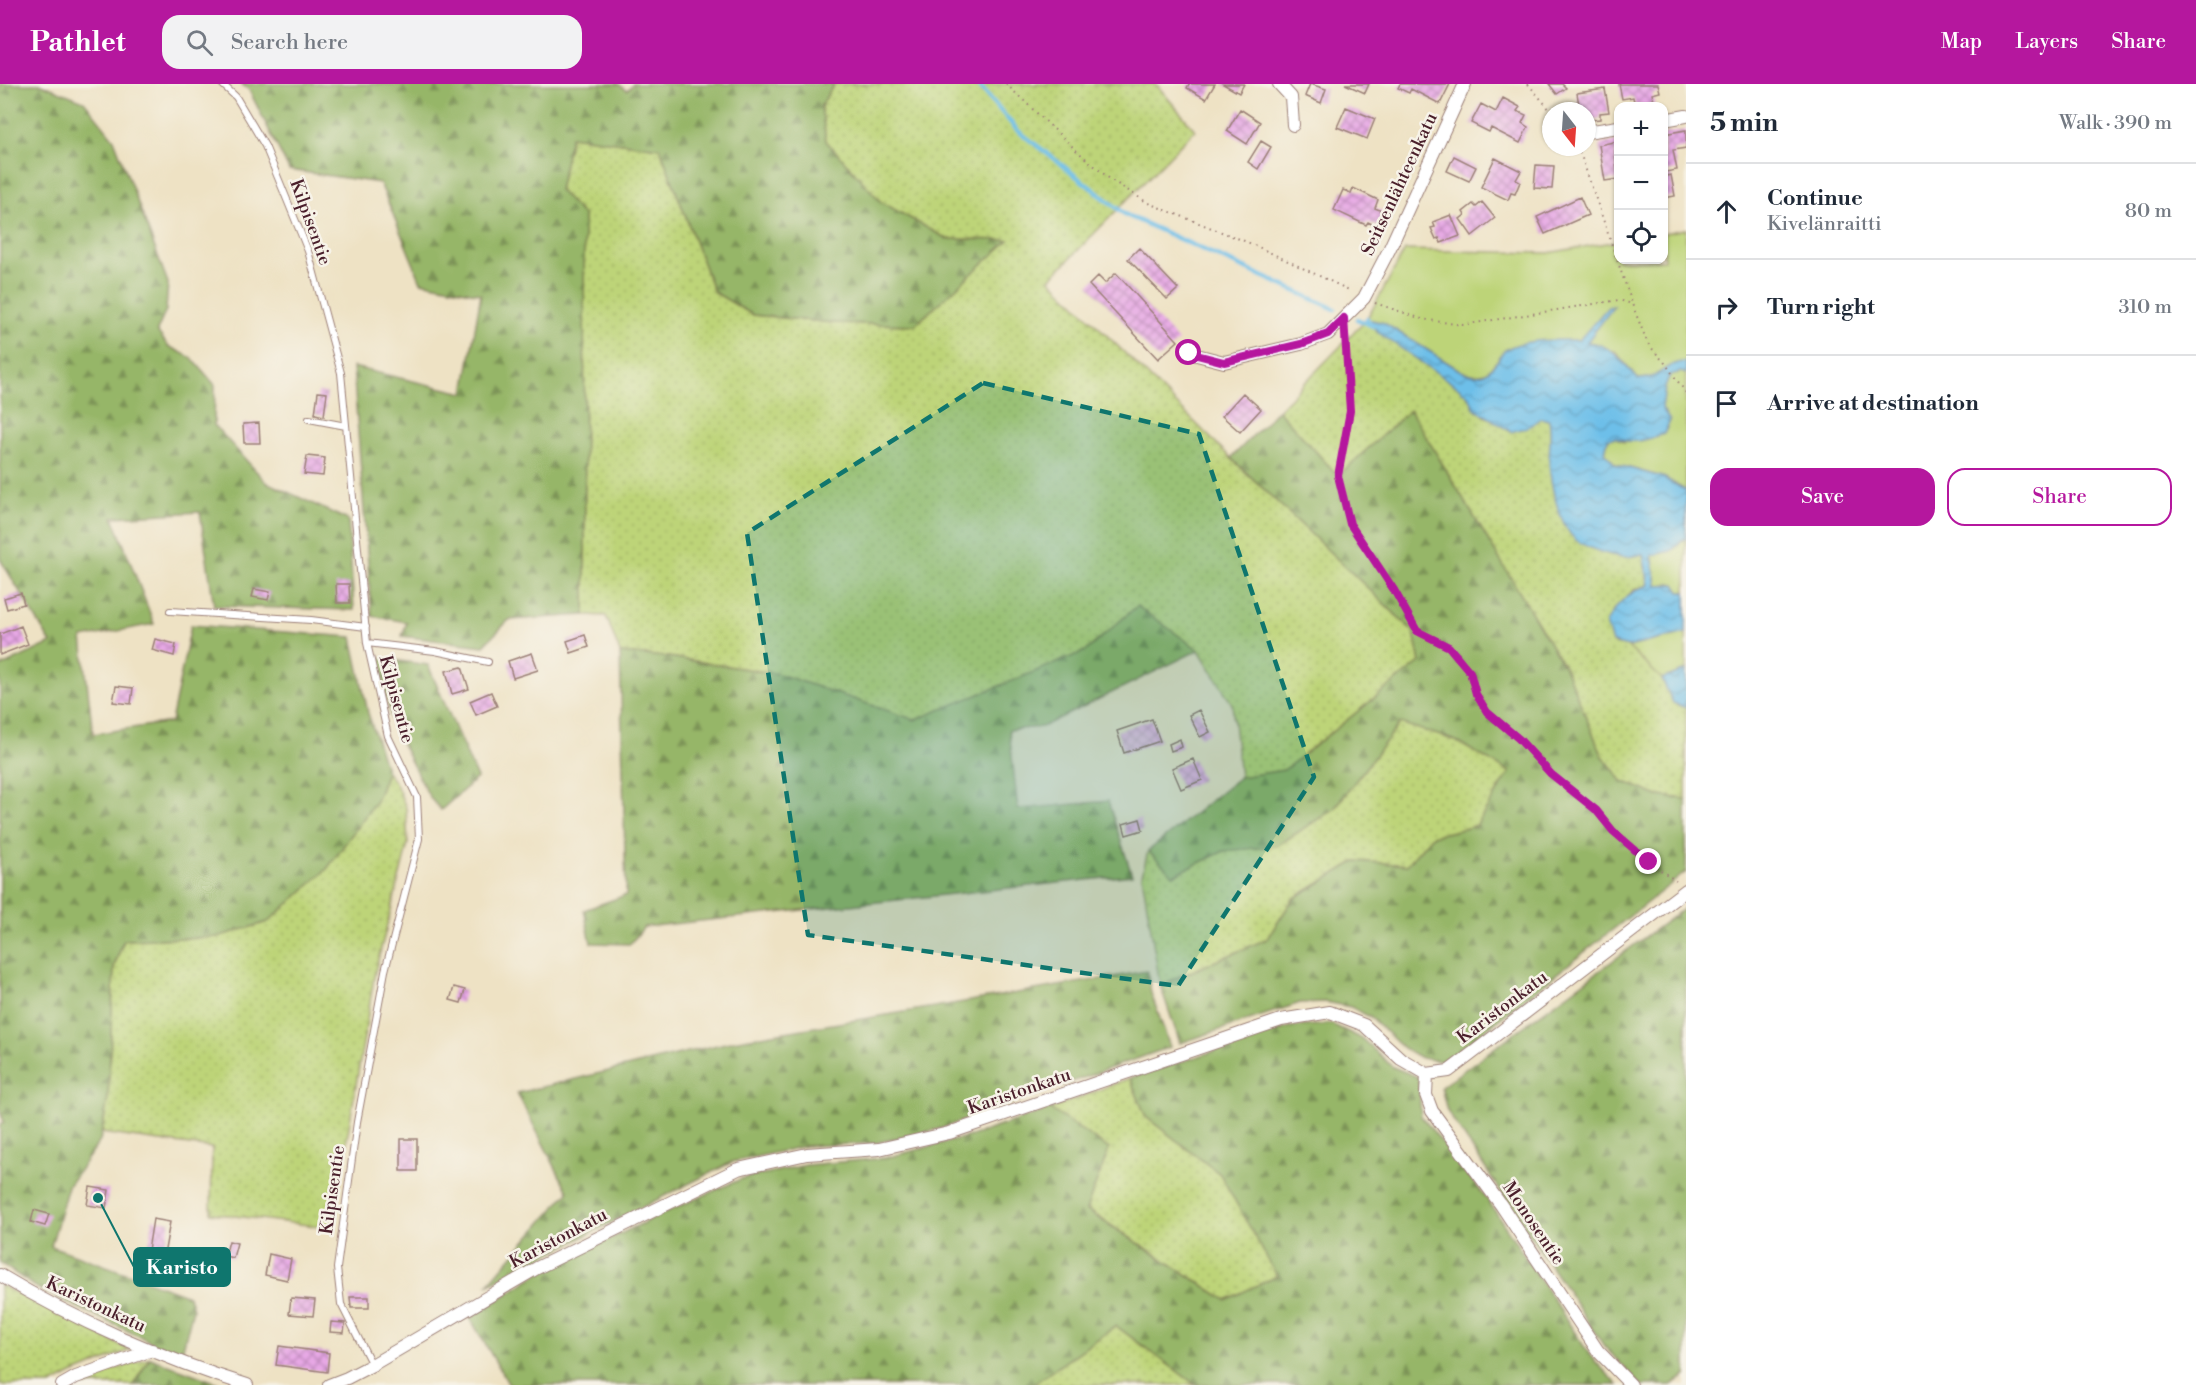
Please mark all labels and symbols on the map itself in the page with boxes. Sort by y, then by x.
north arrow [1542,102,1596,156]
street label: Seitsenlähteenkatu [1356,108,1443,259]
street label: Kilpisentie [284,176,337,268]
route start [1175,339,1201,365]
street label: Kilpisentie [374,653,419,745]
route end [1635,848,1661,874]
street label: Karistonkatu [1452,965,1553,1049]
street label: Karistonkatu [964,1063,1075,1120]
street label: Kilpisentie [315,1144,350,1236]
street label: Monosentie [1497,1177,1570,1269]
street label: Karistonkatu [505,1203,612,1274]
callout: Karisto [134,1248,230,1286]
text: Karisto [146,1256,218,1281]
street label: Karistonkatu [42,1271,150,1338]

